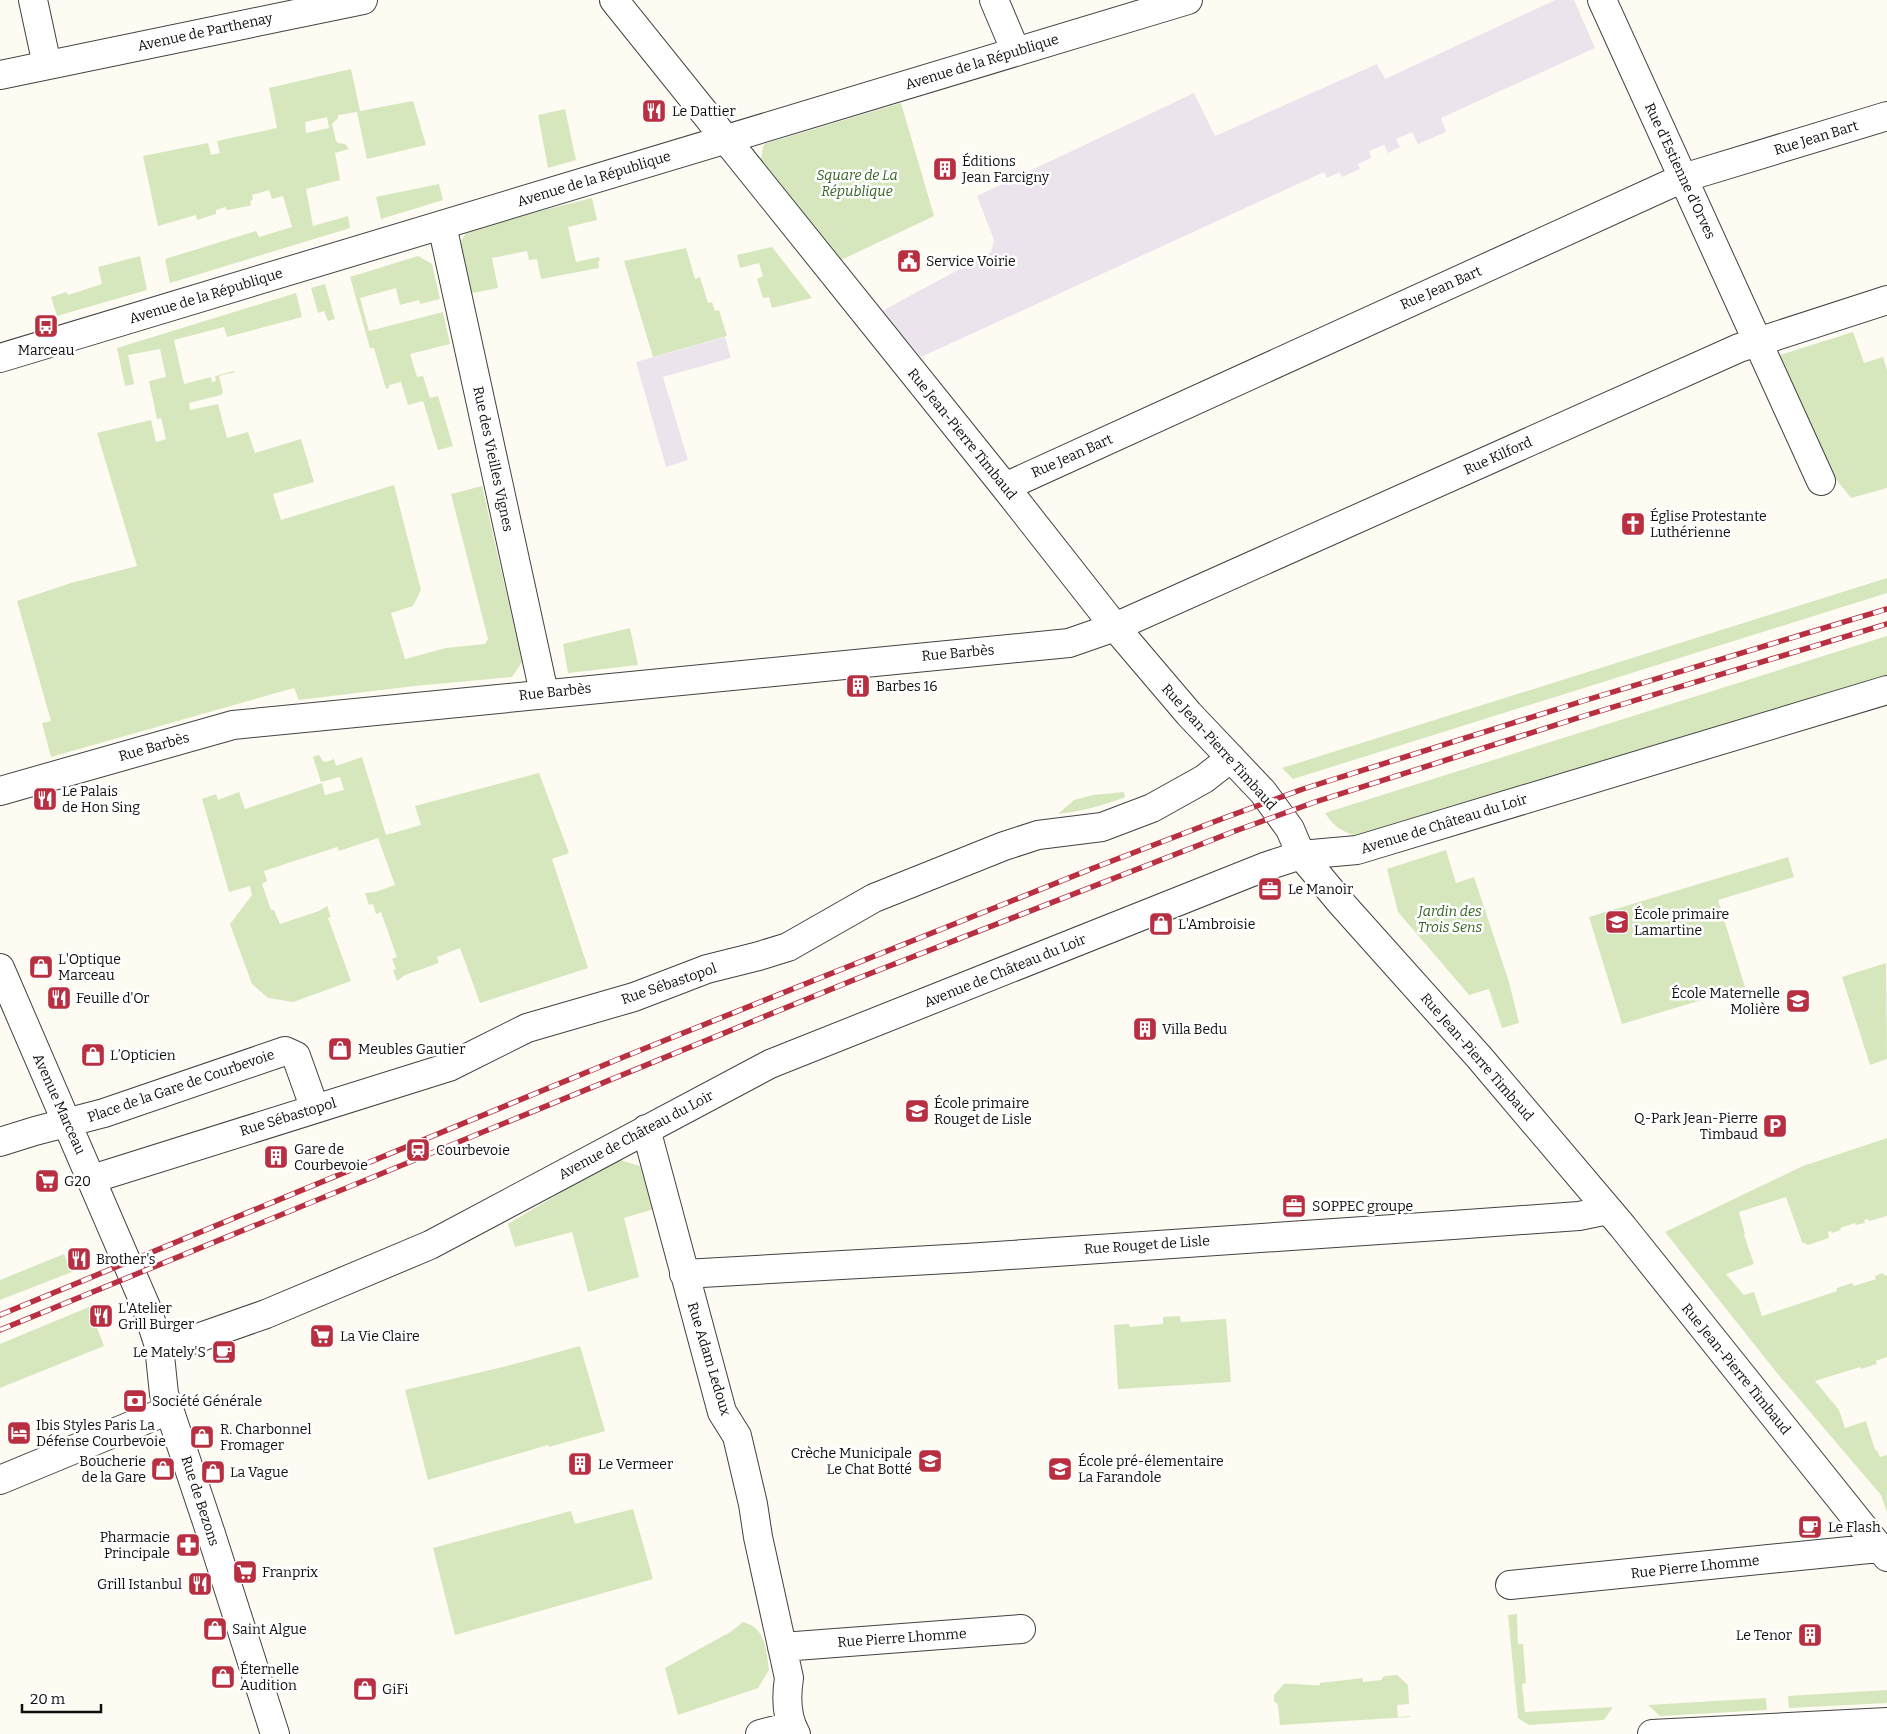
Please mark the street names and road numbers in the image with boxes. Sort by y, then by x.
street label: Avenue de Parthenay [136,9,275,55]
street label: Avenue de la République [903,31,1061,93]
street label: Rue d'Estienne d'Orves [1641,100,1719,242]
street label: Rue Jean Bart [1772,117,1860,159]
street label: Avenue de la République [515,148,673,210]
street label: Rue Jean Bart [1398,263,1484,313]
street label: Avenue de la République [127,265,285,327]
street label: Rue Jean-Pierre Timbaud [904,365,1020,503]
street label: Rue des Vieilles Vignes [469,385,517,533]
street label: Rue Jean Bart [1029,431,1115,481]
street label: Rue Kilford [1461,433,1535,479]
street label: Rue Barbès [921,641,995,665]
street label: Rue Barbès [518,680,592,704]
street label: Rue Jean-Pierre Timbaud [1158,681,1280,813]
street label: Rue Barbès [117,729,191,765]
street label: Avenue de Château du Loir [1359,791,1529,857]
street label: Avenue de Château du Loir [922,931,1088,1011]
street label: Rue Sébastopol [619,960,719,1008]
street label: Rue Jean-Pierre Timbaud [1417,990,1537,1124]
street label: Place de la Gare de Courbevoie [85,1046,277,1126]
street label: Avenue Marceau [29,1051,89,1157]
street label: Avenue de Château du Loir [556,1087,716,1183]
street label: Rue Sébastopol [238,1094,338,1140]
street label: Rue Rouget de Lisle [1084,1232,1210,1258]
street label: Rue Adam Ledoux [684,1300,734,1418]
street label: Rue Jean-Pierre Timbaud [1678,1300,1794,1438]
street label: Rue de Bezons [177,1454,223,1548]
street label: Rue Pierre Lhomme [1630,1552,1760,1582]
street label: Rue Pierre Lhomme [837,1625,967,1651]

